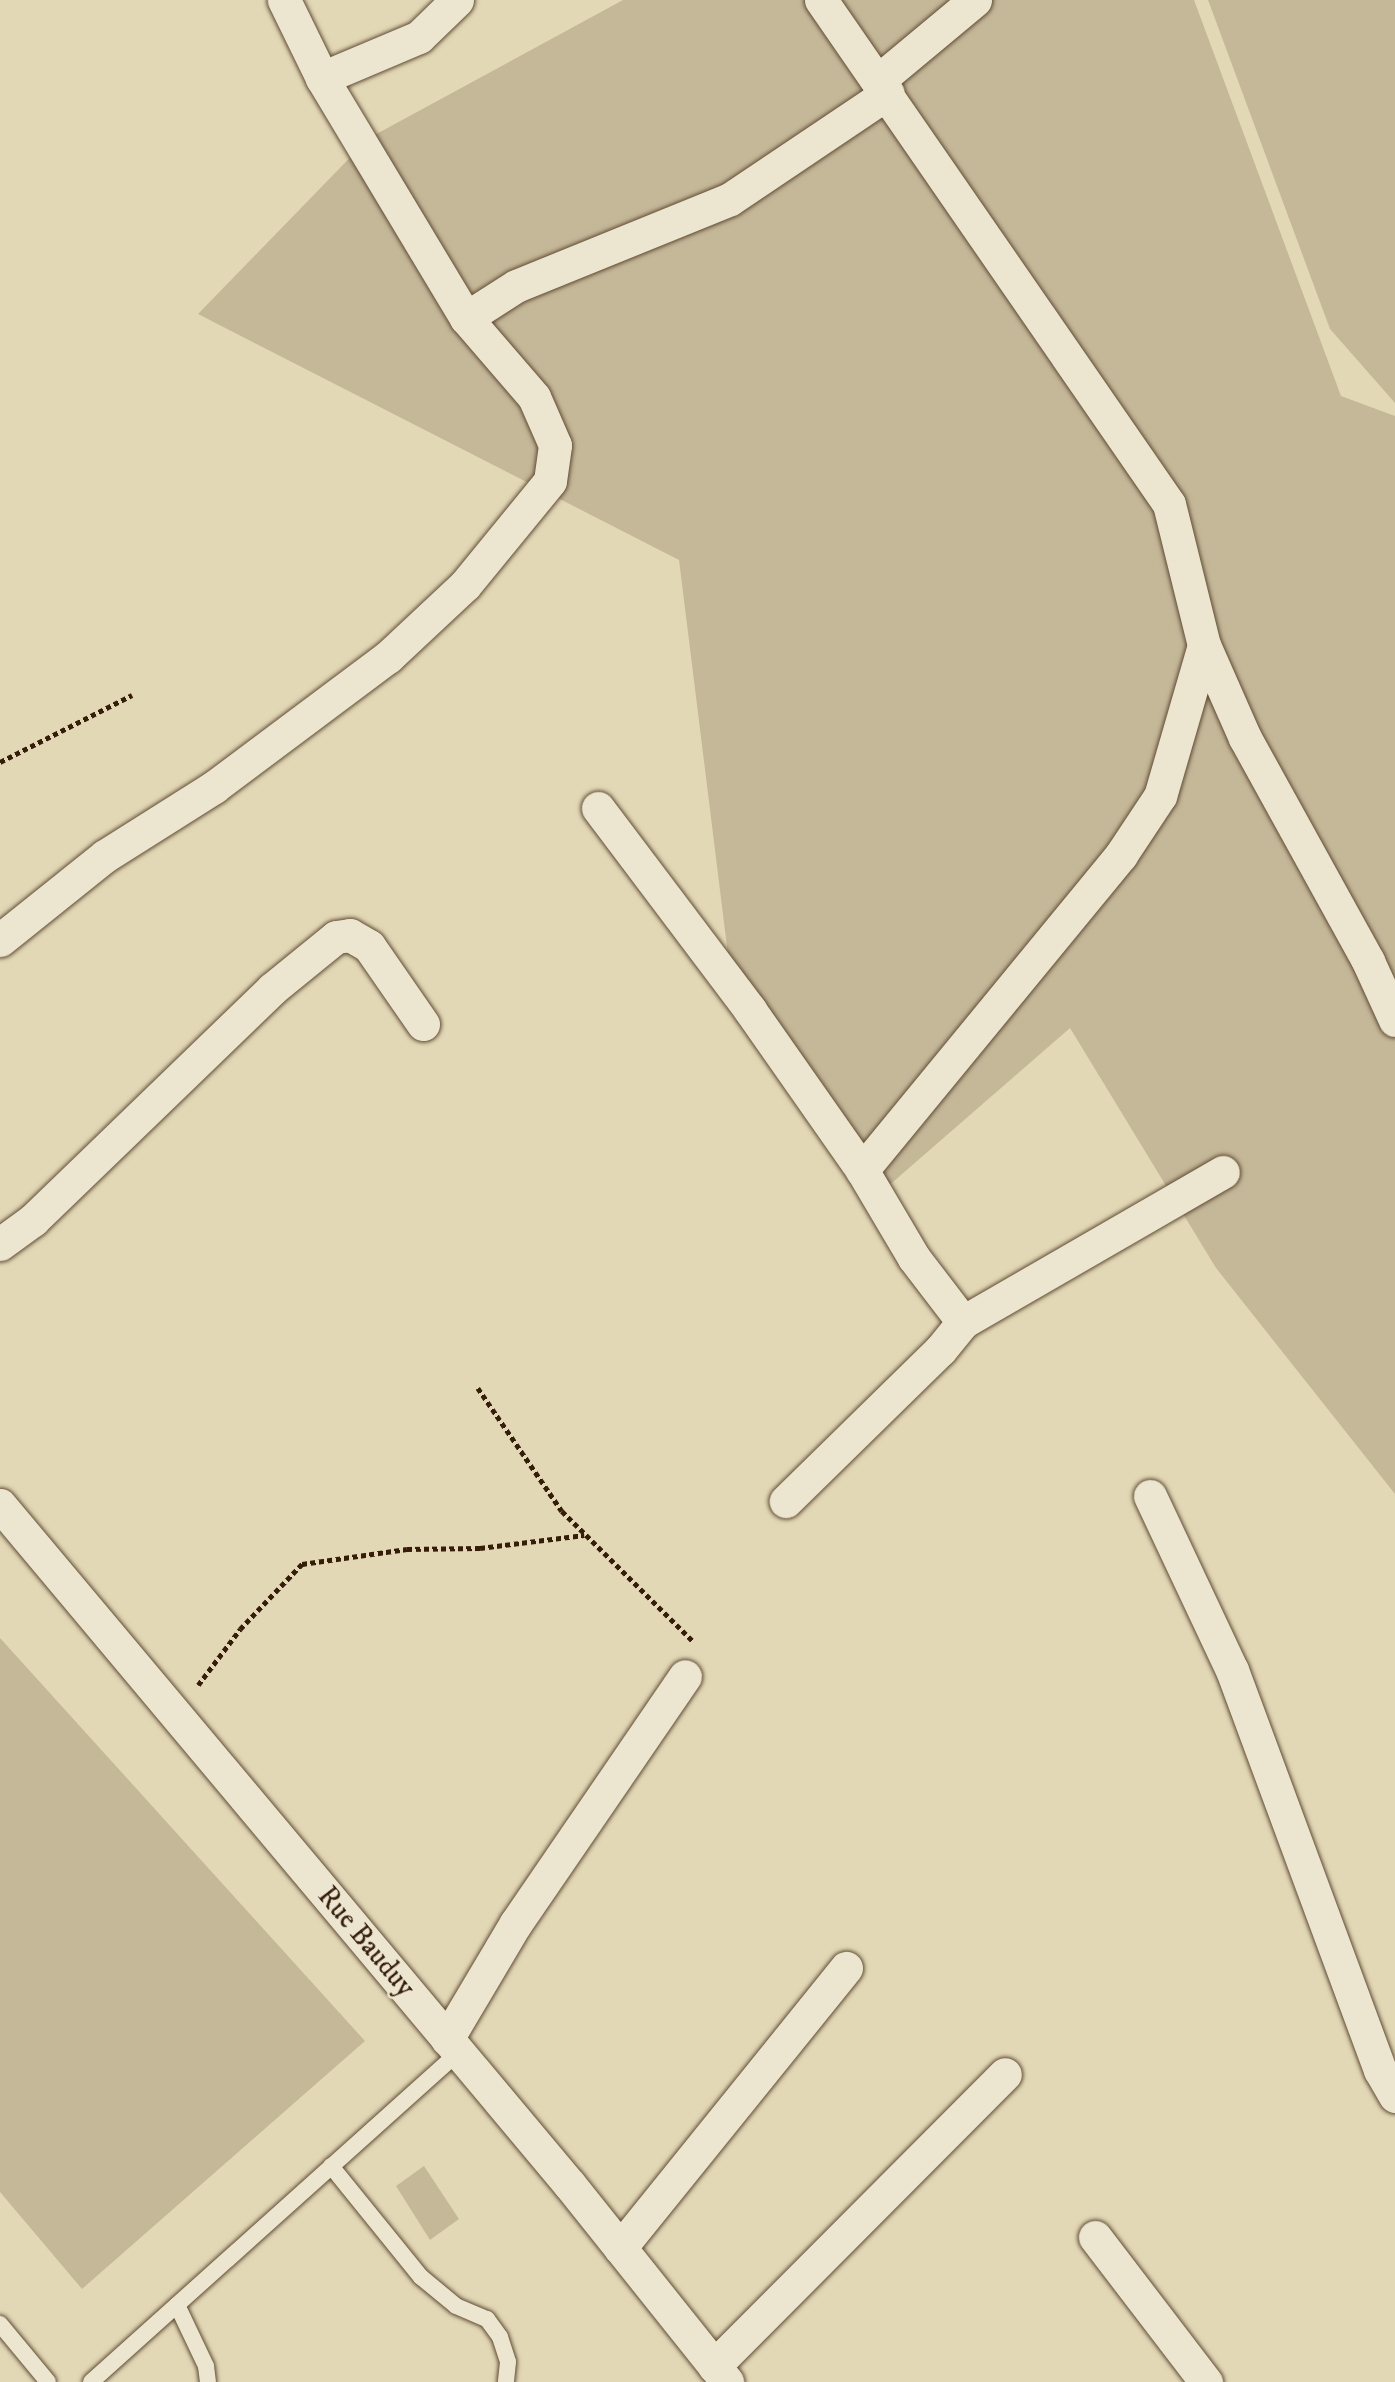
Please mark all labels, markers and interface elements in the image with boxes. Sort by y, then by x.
street label: Rue Bauduy [310,1880,422,2004]

